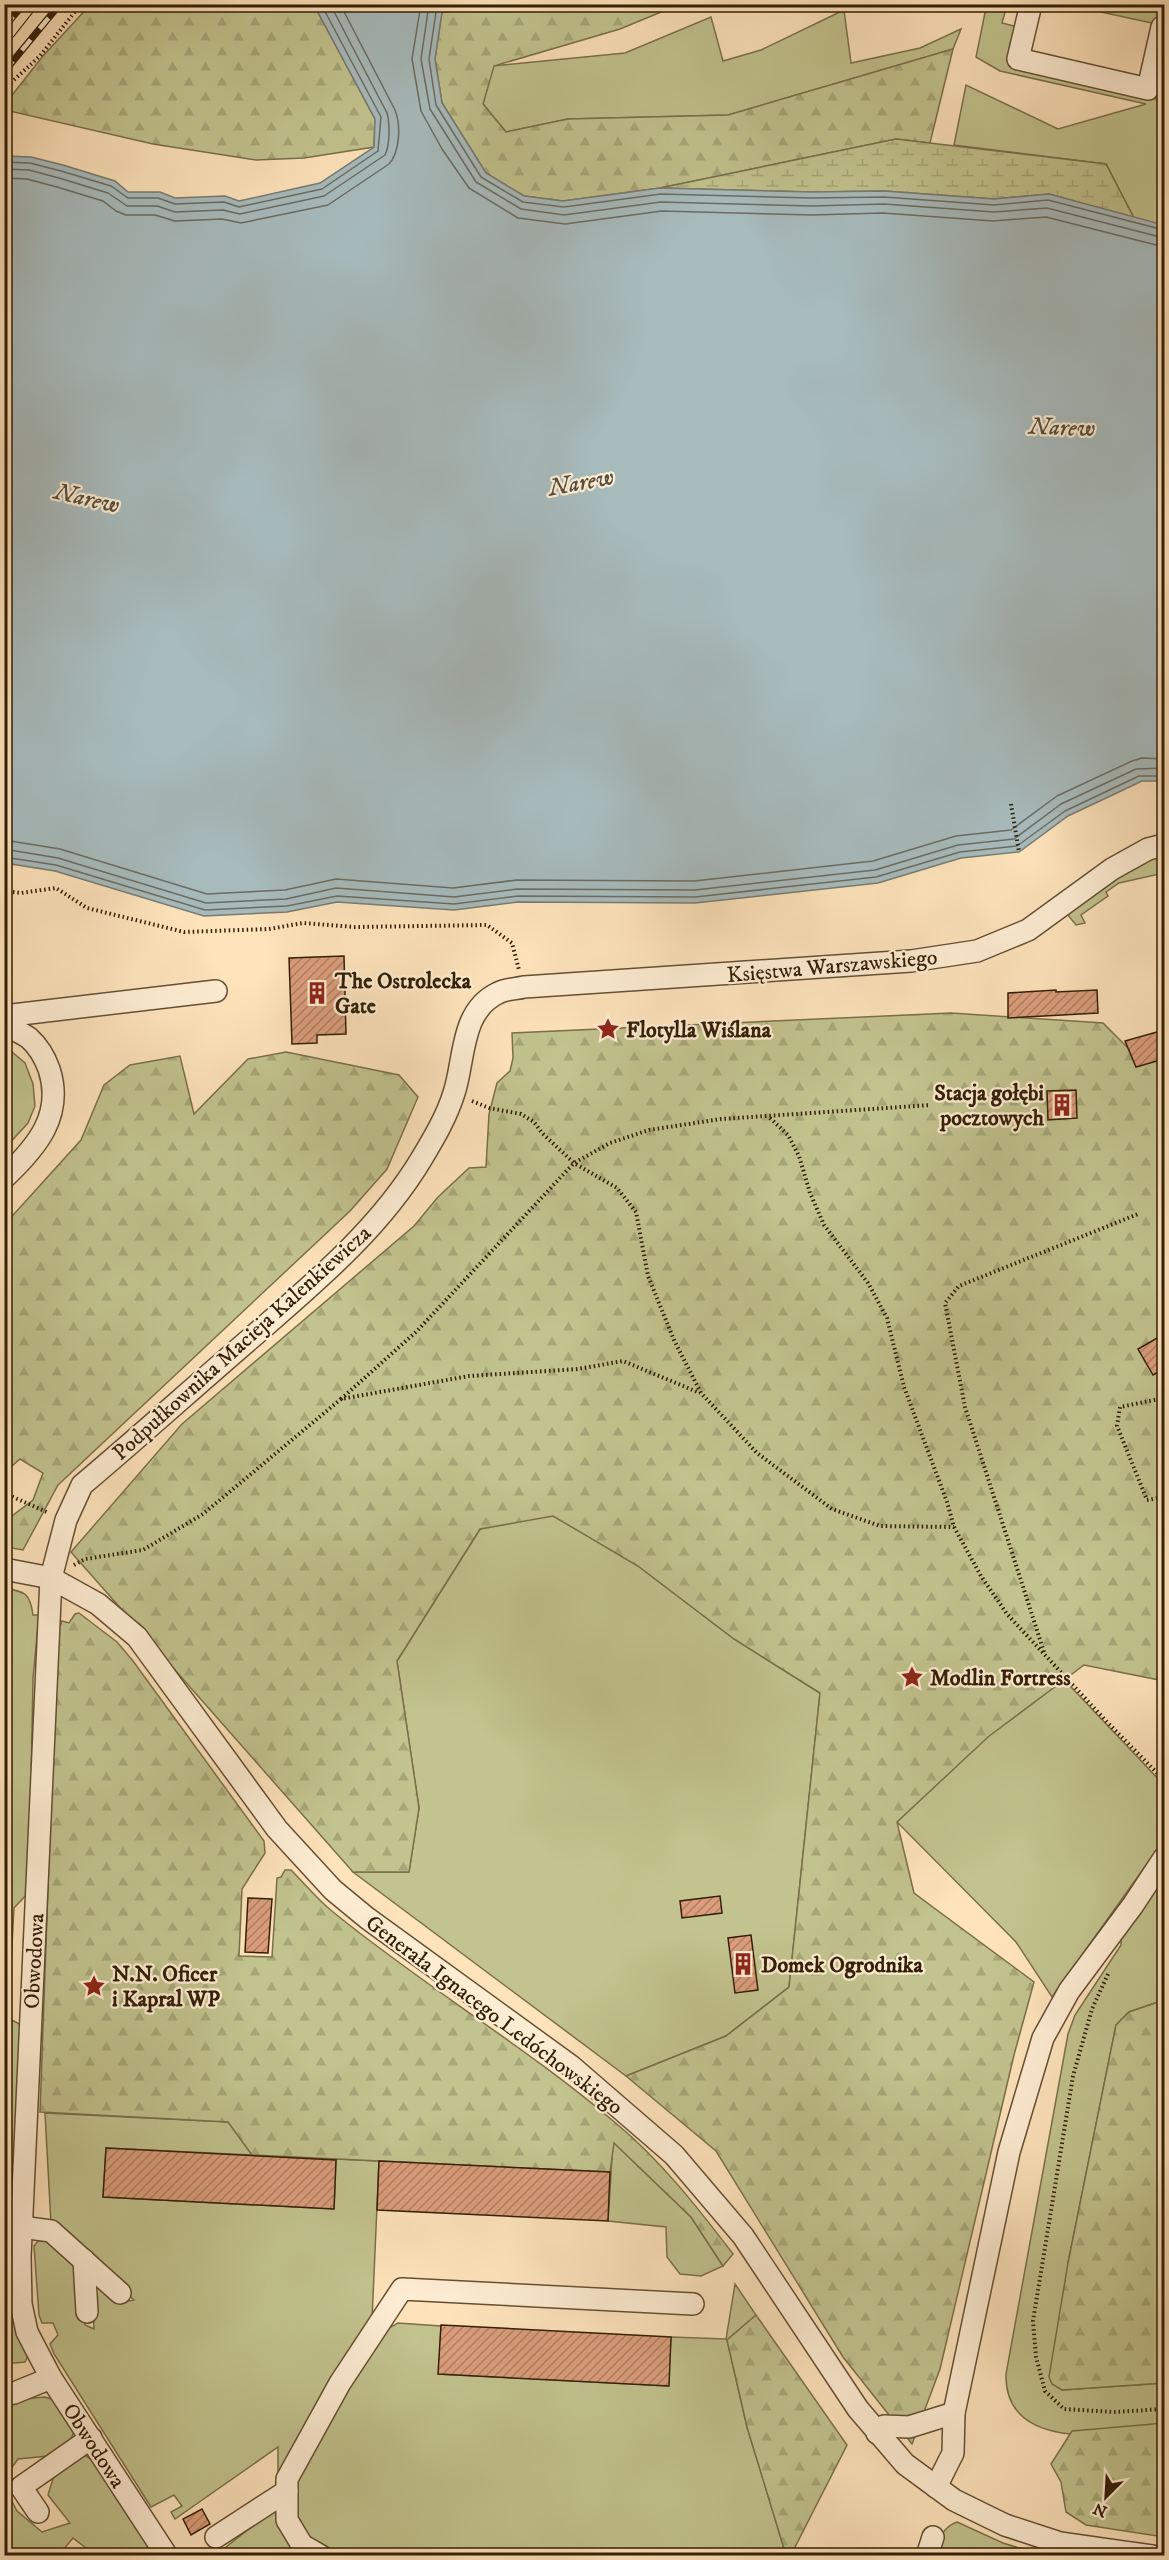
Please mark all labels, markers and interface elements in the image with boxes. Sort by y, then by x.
water label: Narew [1026,412,1096,444]
water label: Narew [544,462,616,504]
water label: Narew [49,476,122,521]
street label: Księstwa Warszawskiego [726,944,938,989]
place label: The Ostrolecka Gate [334,968,472,1020]
building icon: The Ostrolecka Gate [304,980,330,1006]
place icon: Flotylla Wiślana [595,1016,621,1042]
place label: Flotylla Wiślana [626,1017,772,1044]
place label: Stacja gołębi pocztowych [934,1080,1044,1132]
building icon: Stacja gołębi pocztowych [1049,1092,1075,1118]
street label: Podpułkownika Macieja Kalenkiewicza [107,1219,377,1466]
place icon: Modlin Fortress [899,1664,925,1690]
place label: Modlin Fortress [930,1665,1071,1692]
street label: Generała Ignacego Ledóchowskiego [360,1910,628,2121]
street label: Obwodowa [19,1912,51,2010]
building icon: Domek Ogrodnika [730,1951,756,1977]
place label: Domek Ogrodnika [761,1952,924,1979]
place label: N.N. Oficer i Kapral WP [112,1961,220,2013]
place icon: N.N. Oficer i Kapral WP [81,1973,107,1999]
street label: Obwodowa [56,2398,131,2494]
north arrow [1076,2467,1136,2527]
text: N [1090,2498,1110,2522]

